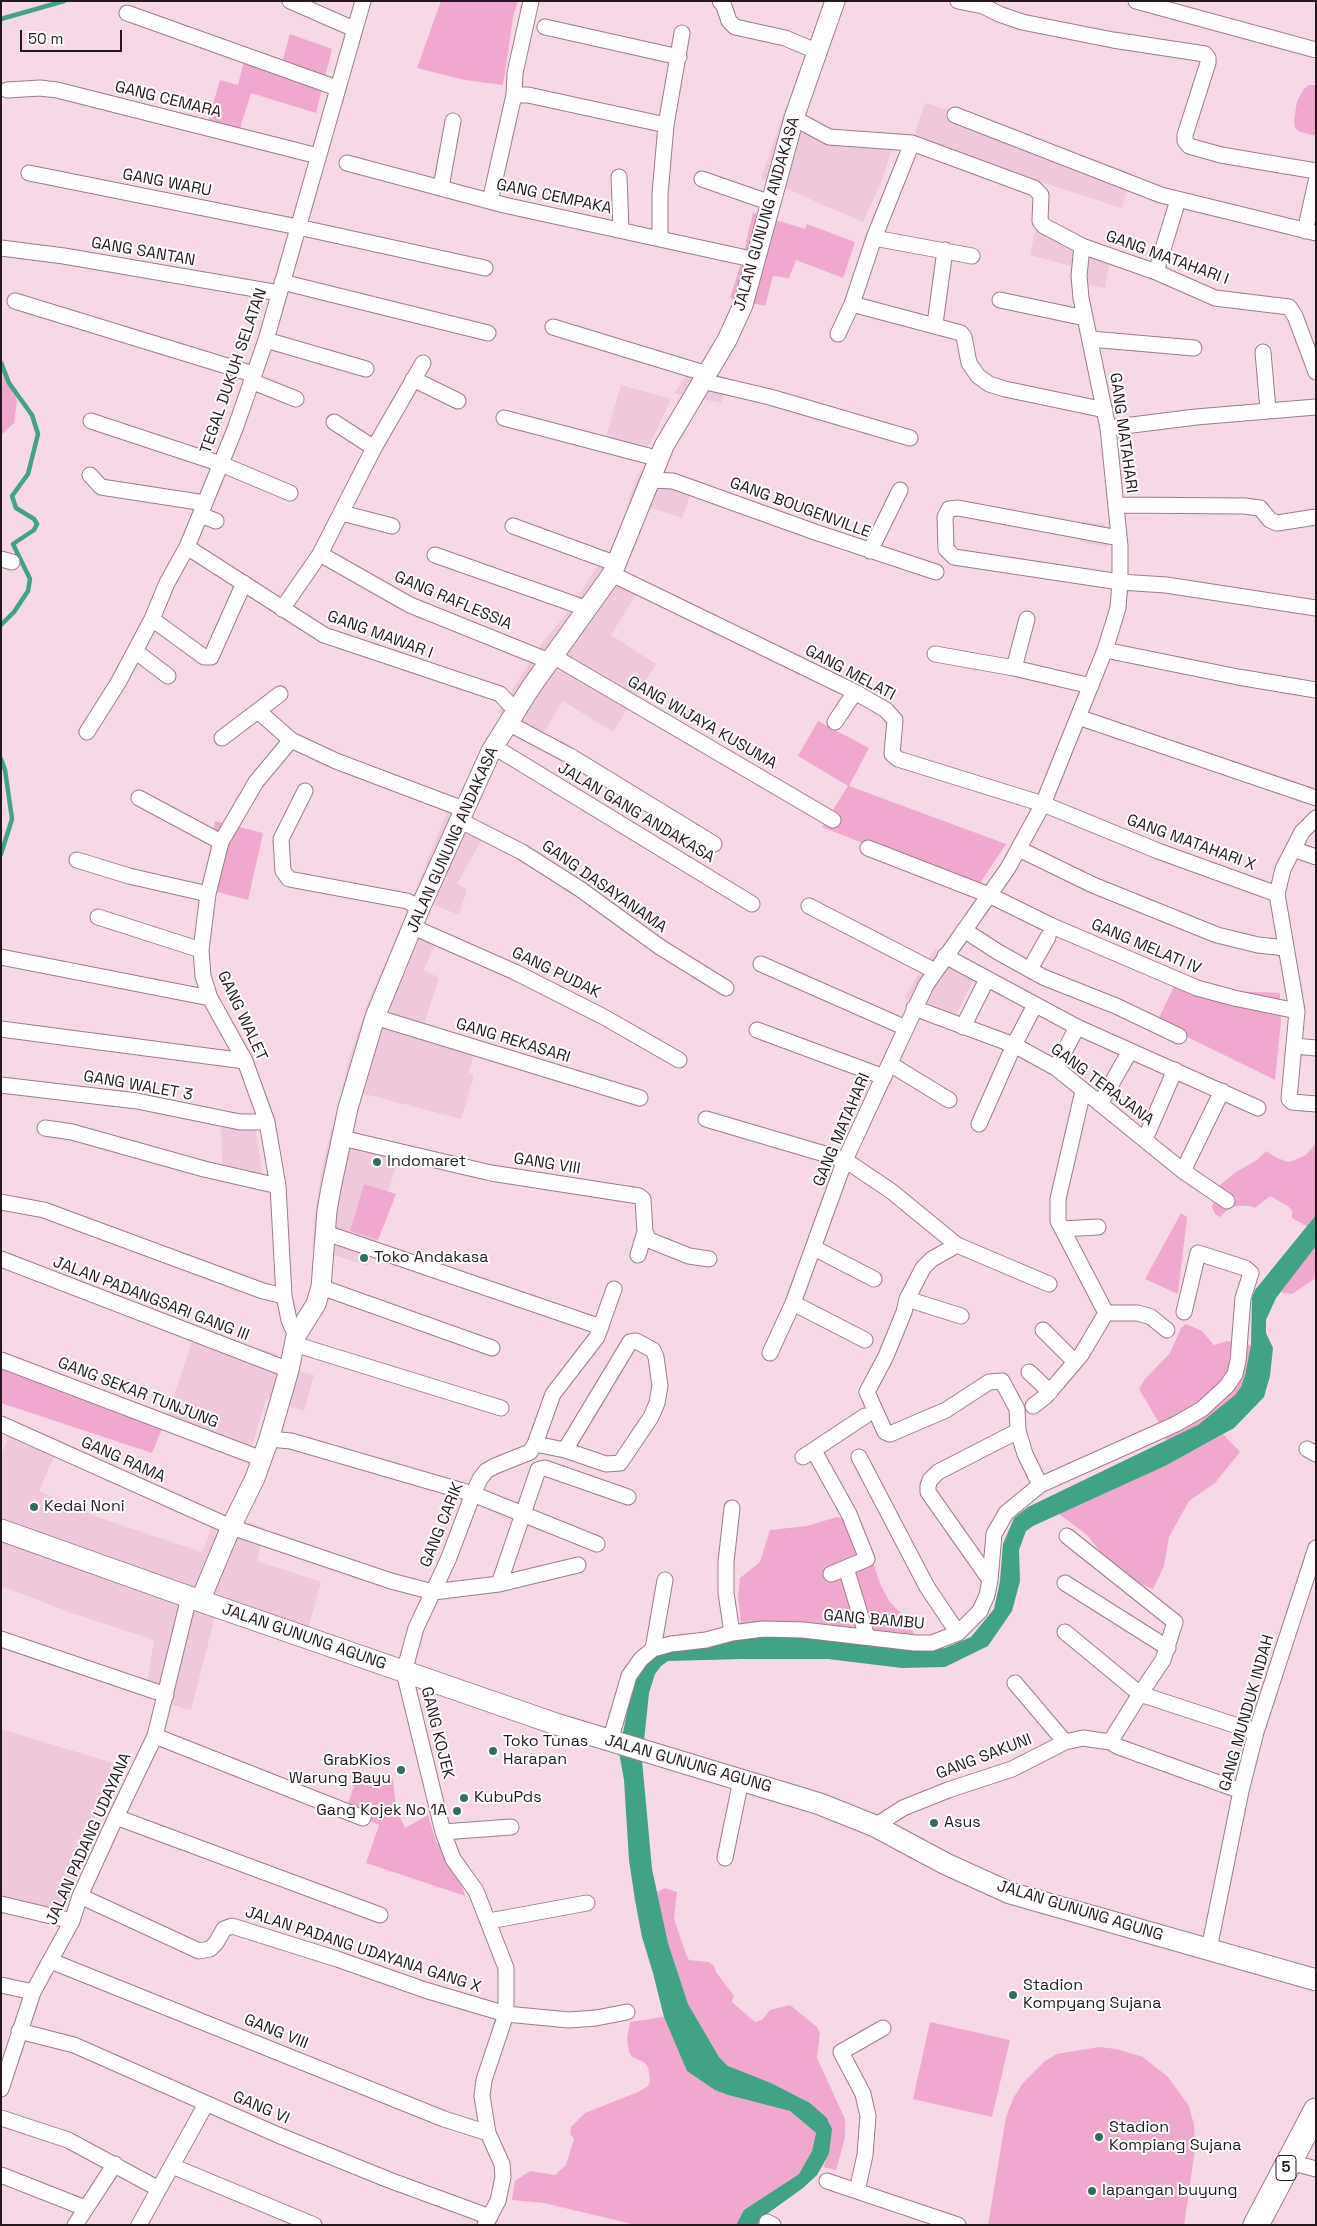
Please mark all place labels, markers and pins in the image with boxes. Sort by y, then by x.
place label: Indomaret [387,1152,466,1172]
marker: Indomaret [371,1156,383,1168]
place label: Toko Andakasa [374,1248,488,1268]
marker: Toko Andakasa [358,1252,370,1264]
place label: Kedai Noni [44,1497,125,1517]
marker: Kedai Noni [28,1501,40,1513]
place label: Toko Tunas Harapan [503,1732,588,1770]
marker: Toko Tunas Harapan [487,1745,499,1757]
place label: GrabKios Warung Bayu [289,1751,391,1789]
marker: GrabKios Warung Bayu [395,1764,407,1776]
place label: KubuPds [474,1788,542,1808]
marker: KubuPds [458,1792,470,1804]
place label: Gang Kojek No 1A [316,1801,447,1821]
marker: Gang Kojek No 1A [451,1805,463,1817]
place label: Asus [944,1813,981,1833]
marker: Asus [928,1817,940,1829]
place label: Stadion Kompyang Sujana [1023,1976,1161,2014]
marker: Stadion Kompyang Sujana [1007,1989,1019,2001]
place label: Stadion Kompiang Sujana [1109,2118,1241,2156]
marker: Stadion Kompiang Sujana [1093,2131,1105,2143]
place label: lapangan buyung [1102,2181,1238,2201]
marker: lapangan buyung [1086,2185,1098,2197]

